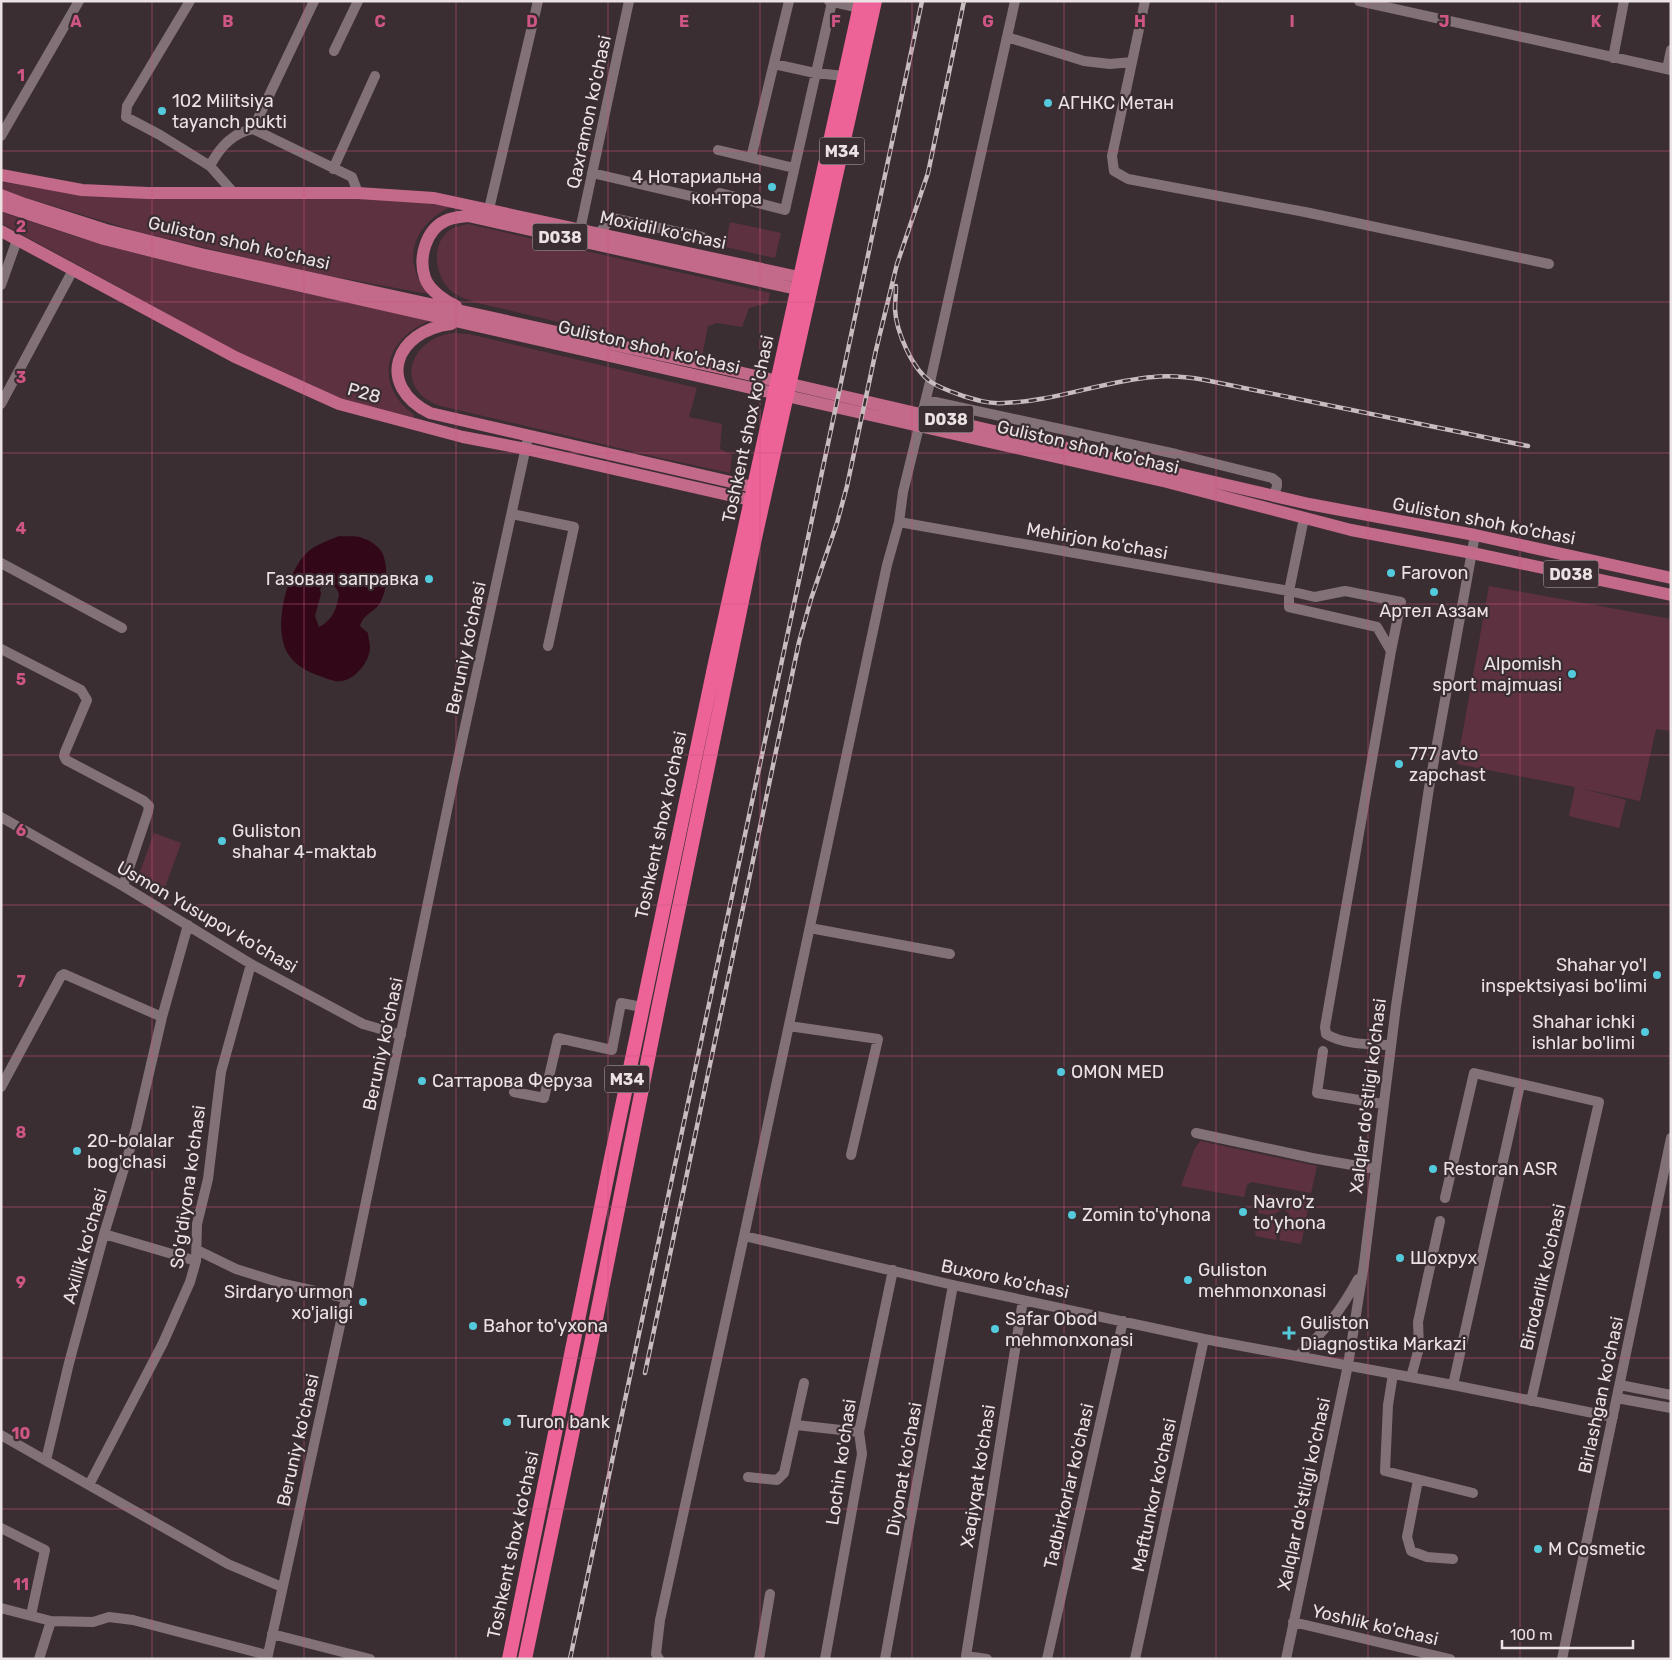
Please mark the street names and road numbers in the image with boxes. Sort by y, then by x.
street label: Qaxramon ko'chasi [562,33,616,191]
road number: M34 [820,138,864,164]
street label: Moxidil ko'chasi [598,206,728,254]
street label: Guliston shoh ko'chasi [146,211,332,275]
road number: D038 [532,223,588,250]
street label: Guliston shoh ko'chasi [556,315,742,379]
street label: Toshkent shox ko'chasi [717,333,779,525]
street label: Р28 [345,378,383,408]
road number: D038 [918,406,974,432]
street label: Guliston shoh ko'chasi [995,415,1181,479]
street label: Guliston shoh ko'chasi [1391,492,1577,550]
street label: Mehirjon ko'chasi [1025,518,1169,564]
road number: D038 [1544,560,1598,588]
street label: Beruniy ko'chasi [441,580,491,716]
street label: Toshkent shox ko'chasi [630,729,692,921]
street label: Usmon Yusupov ko'chasi [113,856,301,978]
street label: Beruniy ko'chasi [358,976,408,1112]
street label: Xalqlar do'stligi ko'chasi [1345,997,1391,1195]
road number: M34 [604,1066,650,1092]
street label: So'g'diyona ko'chasi [166,1104,210,1270]
street label: Axillik ko'chasi [58,1186,112,1306]
street label: Birodarlik ko'chasi [1515,1202,1571,1352]
street label: Buxoro ko'chasi [939,1255,1071,1303]
street label: Birlashgan ko'chasi [1574,1314,1628,1476]
street label: Beruniy ko'chasi [272,1372,324,1508]
street label: Xalqlar do'stligi ko'chasi [1273,1396,1335,1592]
street label: Lochin ko'chasi [821,1397,861,1527]
street label: Diyonat ko'chasi [881,1400,927,1538]
street label: Tadbirkorlar ko'chasi [1039,1401,1099,1571]
street label: Xaqiyqat ko'chasi [956,1403,1000,1549]
street label: Maftunkor ko'chasi [1127,1416,1181,1574]
street label: Toshkent shox ko'chasi [482,1449,544,1641]
street label: Yoshlik ko'chasi [1310,1600,1440,1650]

